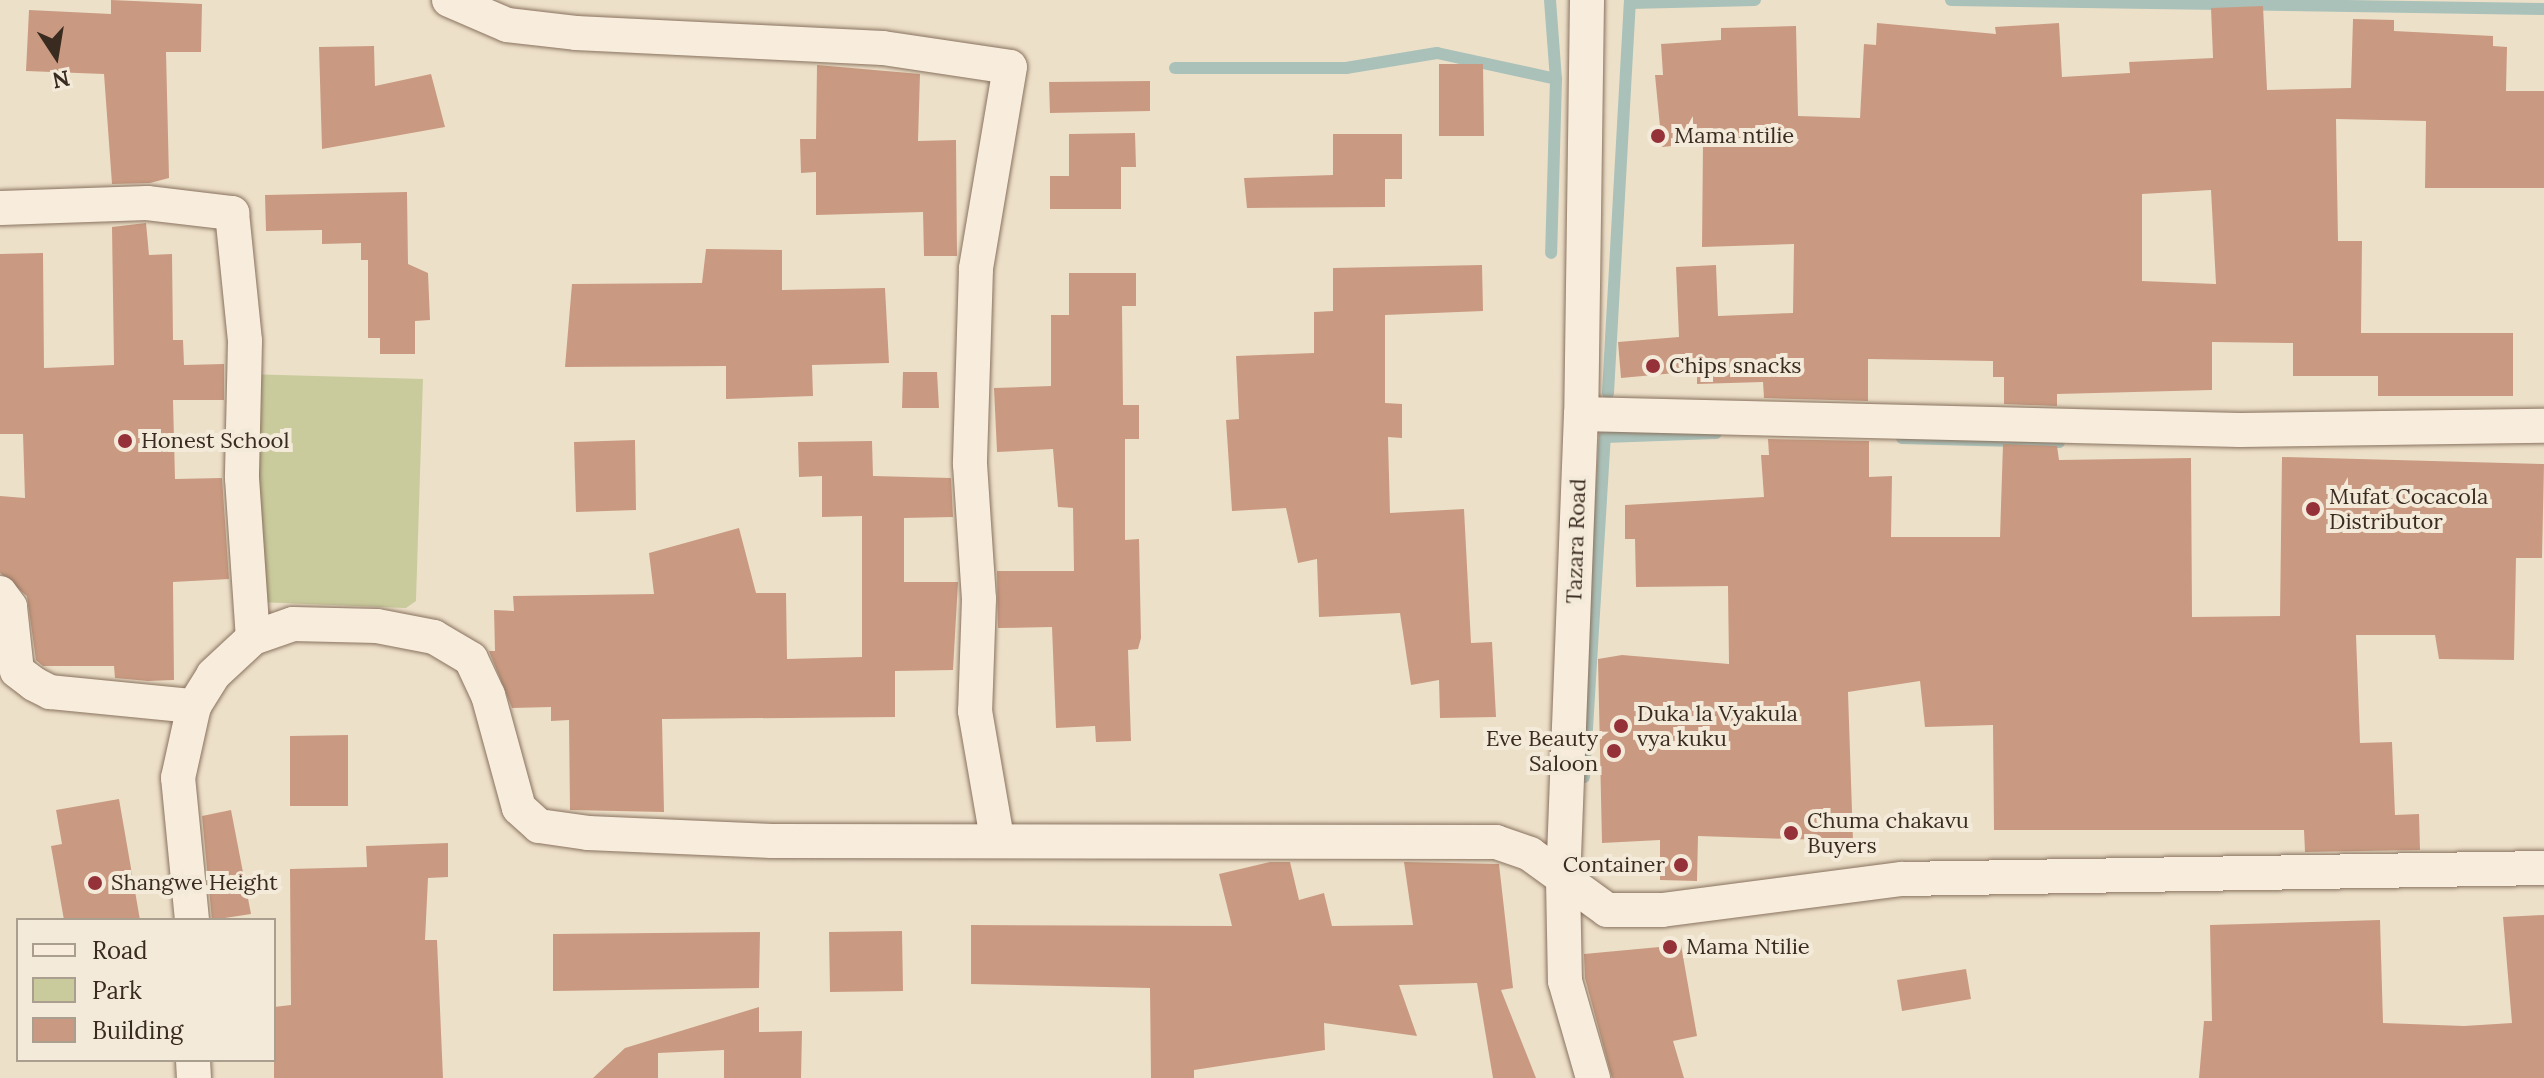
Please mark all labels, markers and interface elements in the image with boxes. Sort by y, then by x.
north arrow [16,16,96,96]
text: N [50,64,72,95]
place label: Mama ntilie [1674,123,1794,149]
marker: Mama ntilie [1649,127,1667,145]
place label: Chips snacks [1669,353,1801,379]
marker: Chips snacks [1644,357,1662,375]
place label: Honest School [141,428,289,454]
marker: Honest School [116,432,134,450]
street label: Tazara Road [1561,478,1591,604]
place label: Mufat Cocacola Distributor [2329,483,2488,534]
marker: Mufat Cocacola Distributor [2304,500,2322,518]
place label: Duka la Vyakula vya kuku [1637,700,1798,752]
marker: Duka la Vyakula vya kuku [1612,717,1630,735]
place label: Eve Beauty Saloon [1486,725,1598,776]
marker: Eve Beauty Saloon [1605,742,1623,760]
place label: Chuma chakavu Buyers [1807,807,1969,858]
marker: Chuma chakavu Buyers [1782,824,1800,842]
place label: Container [1563,852,1665,878]
marker: Container [1672,856,1690,874]
place label: Shangwe Height [111,870,278,896]
marker: Shangwe Height [86,874,104,892]
legend [16,918,276,1062]
place label: Mama Ntilie [1686,934,1810,960]
text: Road [92,935,148,966]
marker: Mama Ntilie [1661,938,1679,956]
text: Park [92,975,142,1006]
text: Building [92,1015,183,1046]

